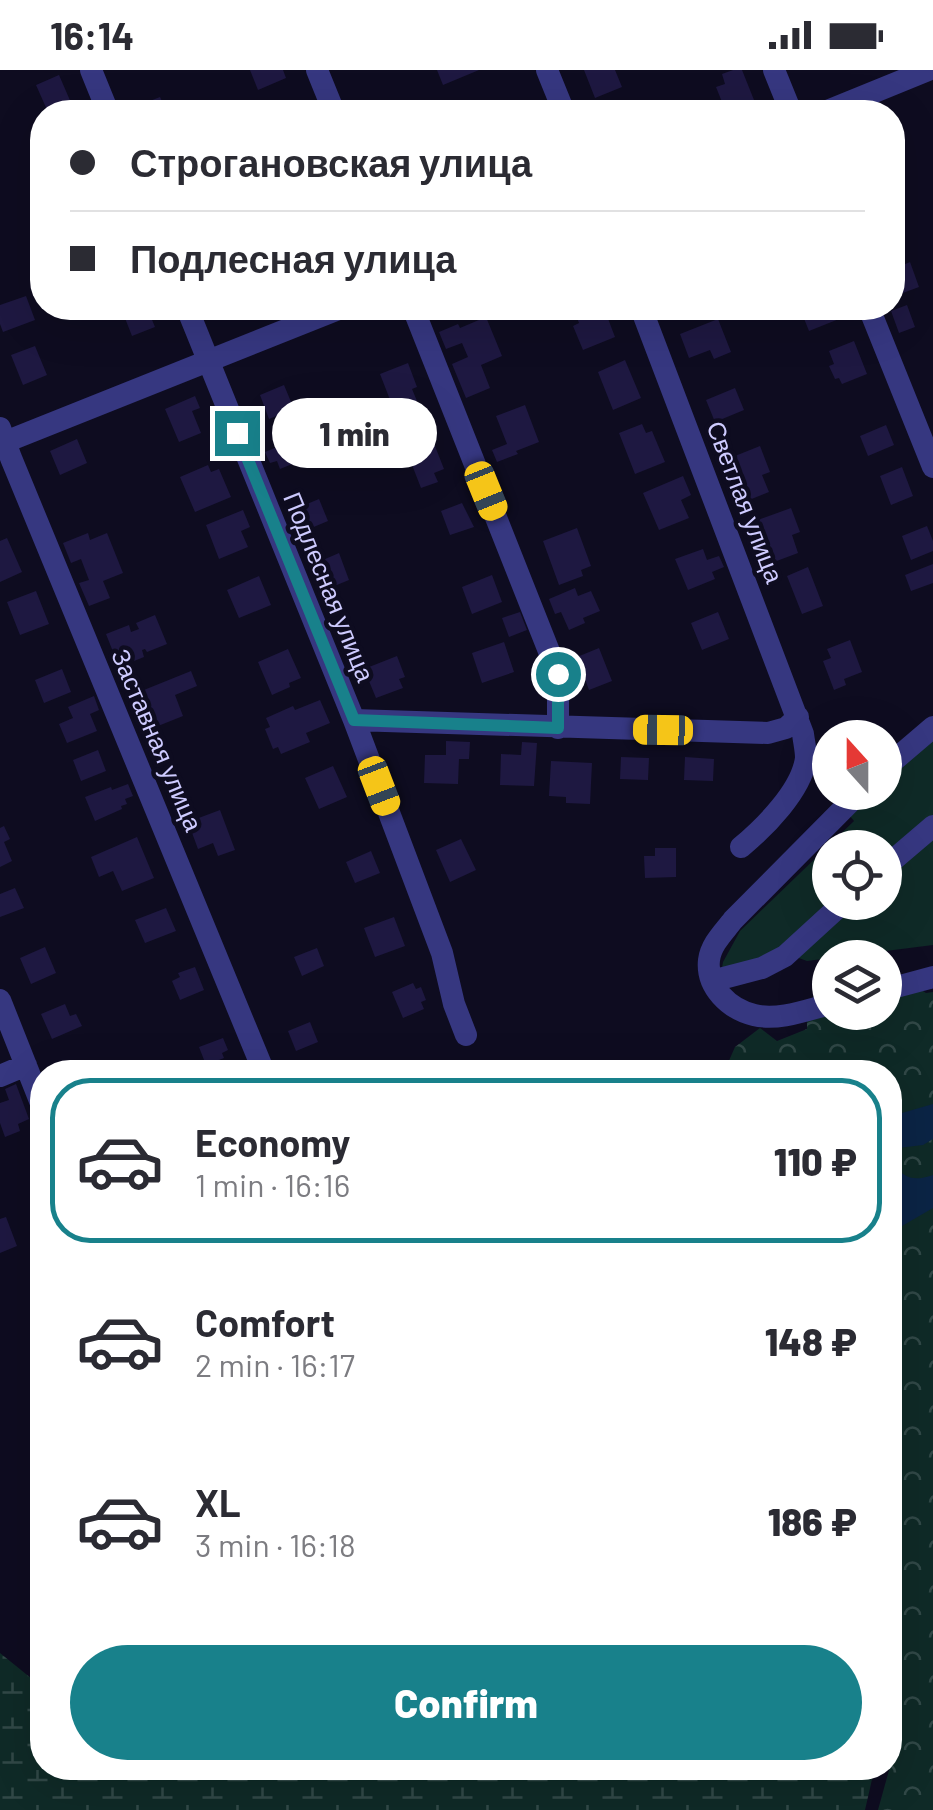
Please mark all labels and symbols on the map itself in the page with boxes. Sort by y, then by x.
callout: 1 min [272,398,437,468]
route end [215,411,260,456]
street label: Светлая улица [701,417,791,587]
car [461,458,511,524]
street label: Подлесная улица [278,487,382,686]
street label: Заставная улица [106,644,210,835]
route start [536,652,581,697]
car [633,714,693,746]
north arrow [812,720,902,810]
car [354,753,404,819]

